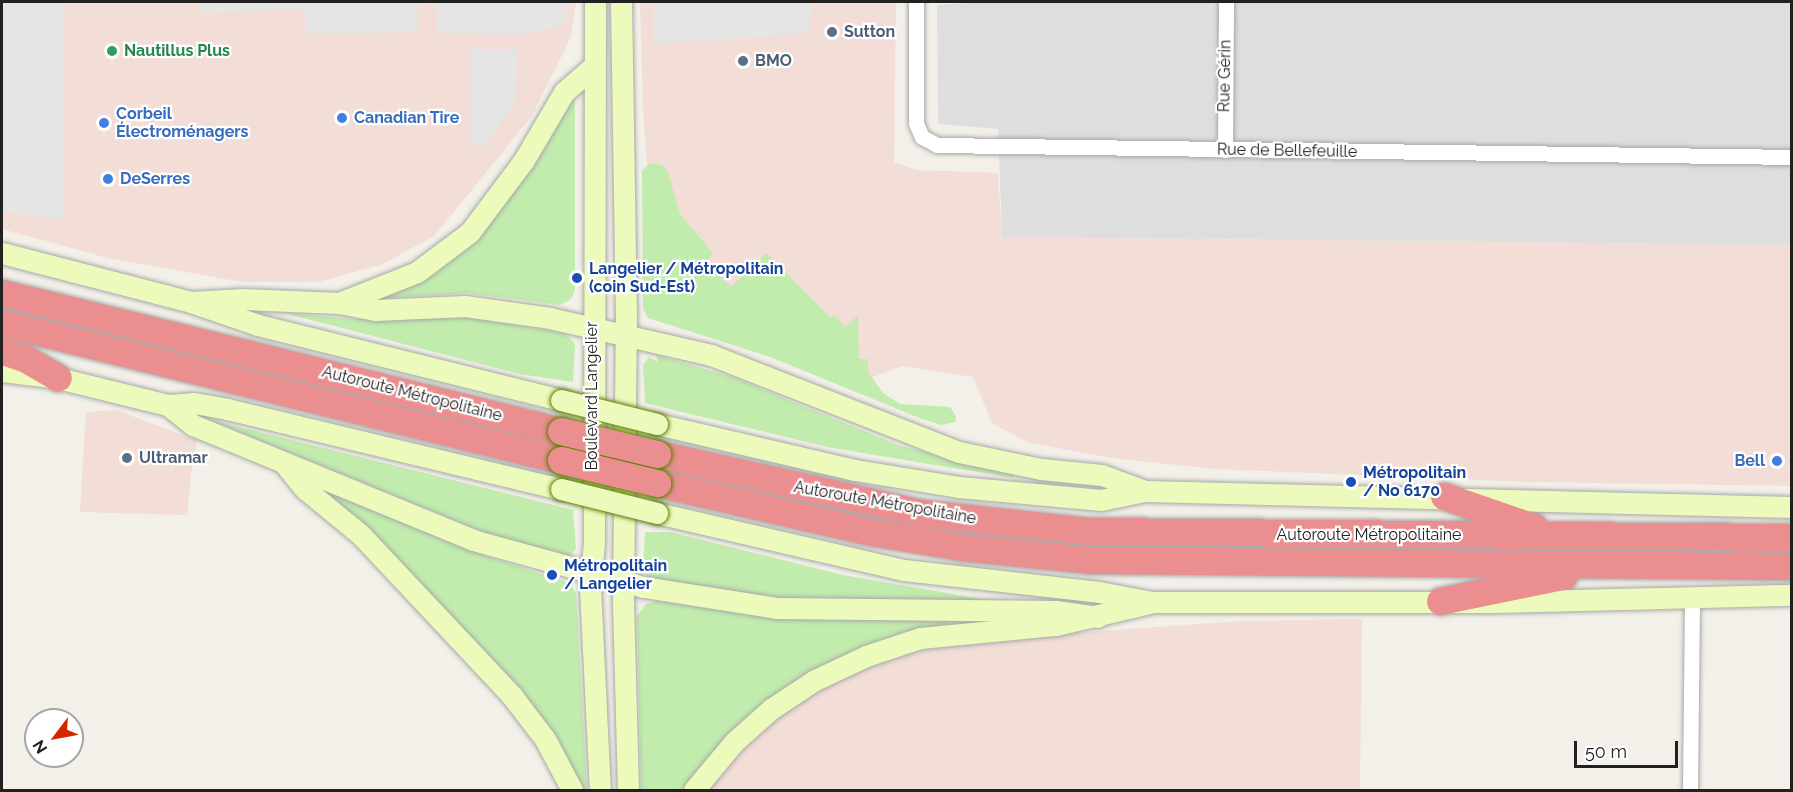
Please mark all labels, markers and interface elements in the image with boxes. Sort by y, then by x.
place label: Sutton [844,22,895,42]
marker: Sutton [825,25,839,39]
street label: Rue Gérin [1215,40,1235,112]
place label: Nautillus Plus [124,41,230,61]
marker: Nautillus Plus [105,44,119,58]
place label: BMO [755,51,792,71]
marker: BMO [736,54,750,68]
place label: Corbeil Électroménagers [116,104,248,142]
place label: Canadian Tire [354,108,460,128]
marker: Canadian Tire [335,111,349,125]
marker: Corbeil Électroménagers [97,116,111,130]
street label: Rue de Bellefeuille [1217,140,1357,162]
place label: DeSerres [120,169,190,189]
marker: DeSerres [101,172,115,186]
place label: Langelier / Métropolitain (coin Sud-Est) [589,259,784,297]
marker: Langelier / Métropolitain (coin Sud-Est) [570,271,584,285]
street label: Boulevard Langelier [582,321,602,471]
street label: Autoroute Métropolitaine [320,362,504,426]
place label: Ultramar [139,448,208,468]
marker: Ultramar [120,451,134,465]
place label: Bell [1734,451,1765,471]
marker: Bell [1770,454,1784,468]
place label: Métropolitain / No 6170 [1363,463,1466,501]
marker: Métropolitain / No 6170 [1344,475,1358,489]
street label: Autoroute Métropolitaine [792,477,978,529]
street label: Autoroute Métropolitaine [1277,525,1461,545]
place label: Métropolitain / Langelier [564,556,667,594]
marker: Métropolitain / Langelier [545,568,559,582]
north arrow [24,708,84,768]
scale bar [1577,729,1680,767]
text: N [29,737,51,757]
text: 50 m [1585,741,1627,762]

